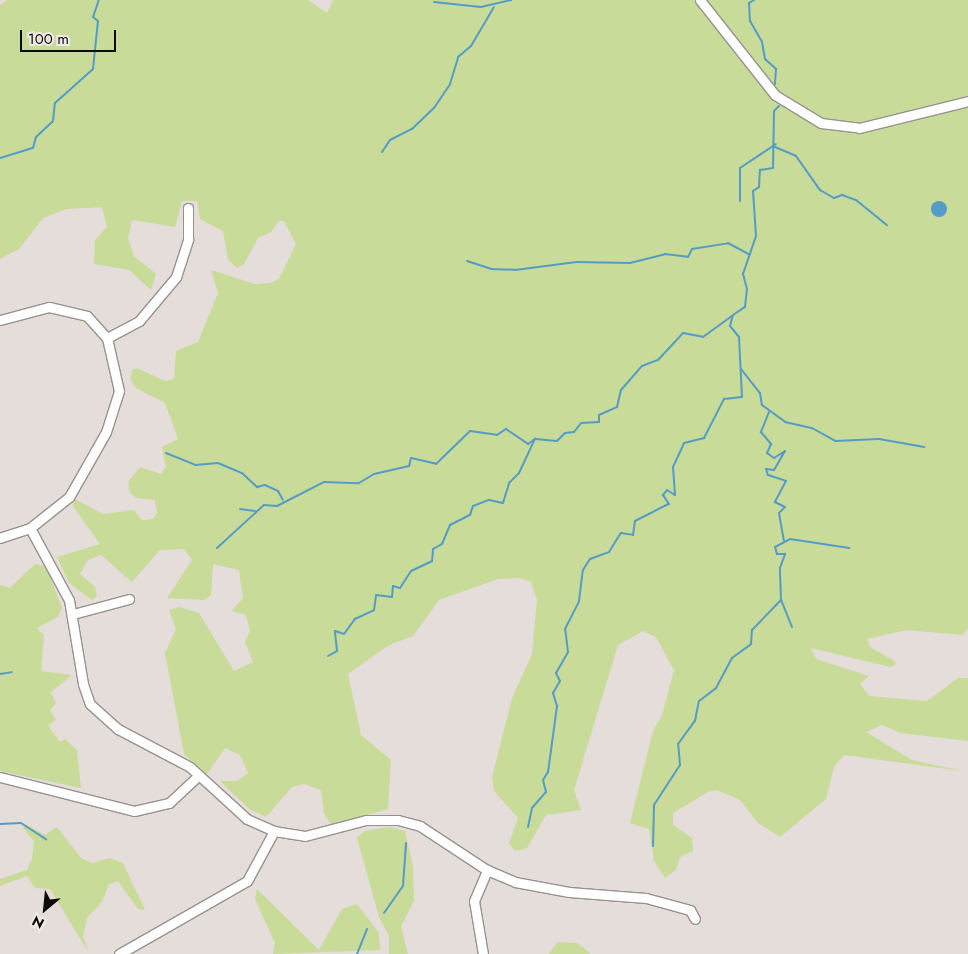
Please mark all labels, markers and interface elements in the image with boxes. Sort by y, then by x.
scale bar [22,20,119,52]
text: 100 m [28,28,69,50]
north arrow [20,884,70,934]
text: N [28,911,48,934]

